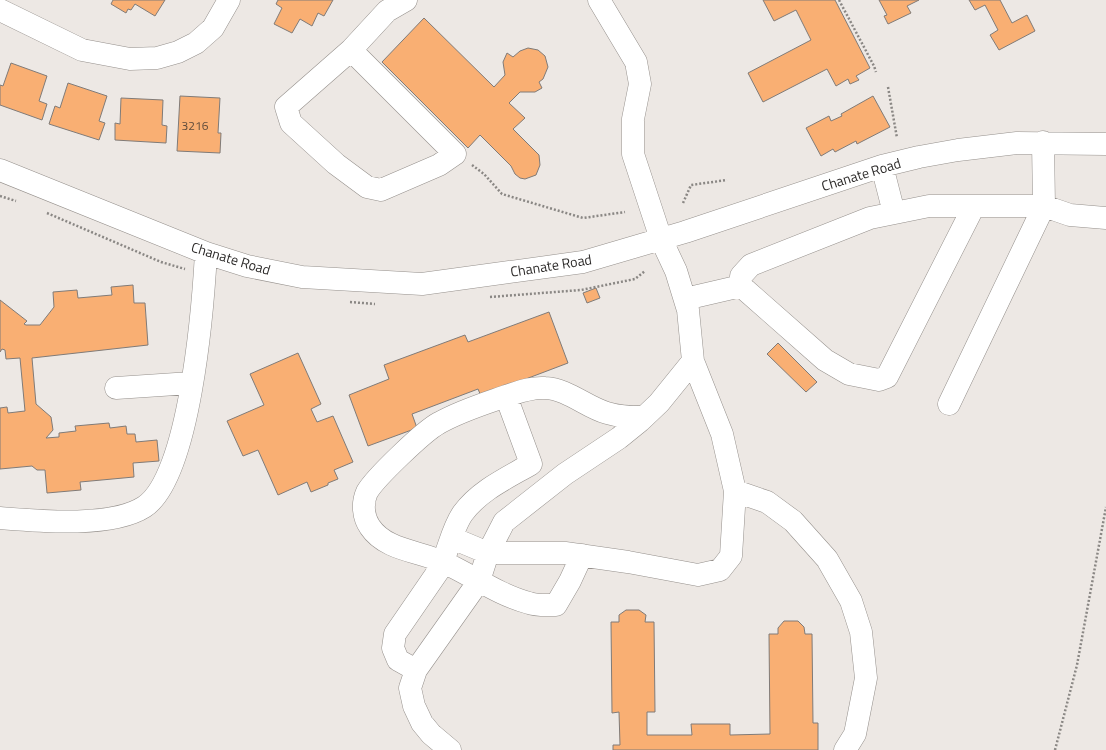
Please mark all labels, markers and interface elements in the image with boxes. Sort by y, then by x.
house number: 3216 [182,116,209,135]
street label: Chanate Road [819,152,903,196]
street label: Chanate Road [189,236,273,280]
street label: Chanate Road [509,248,593,282]

